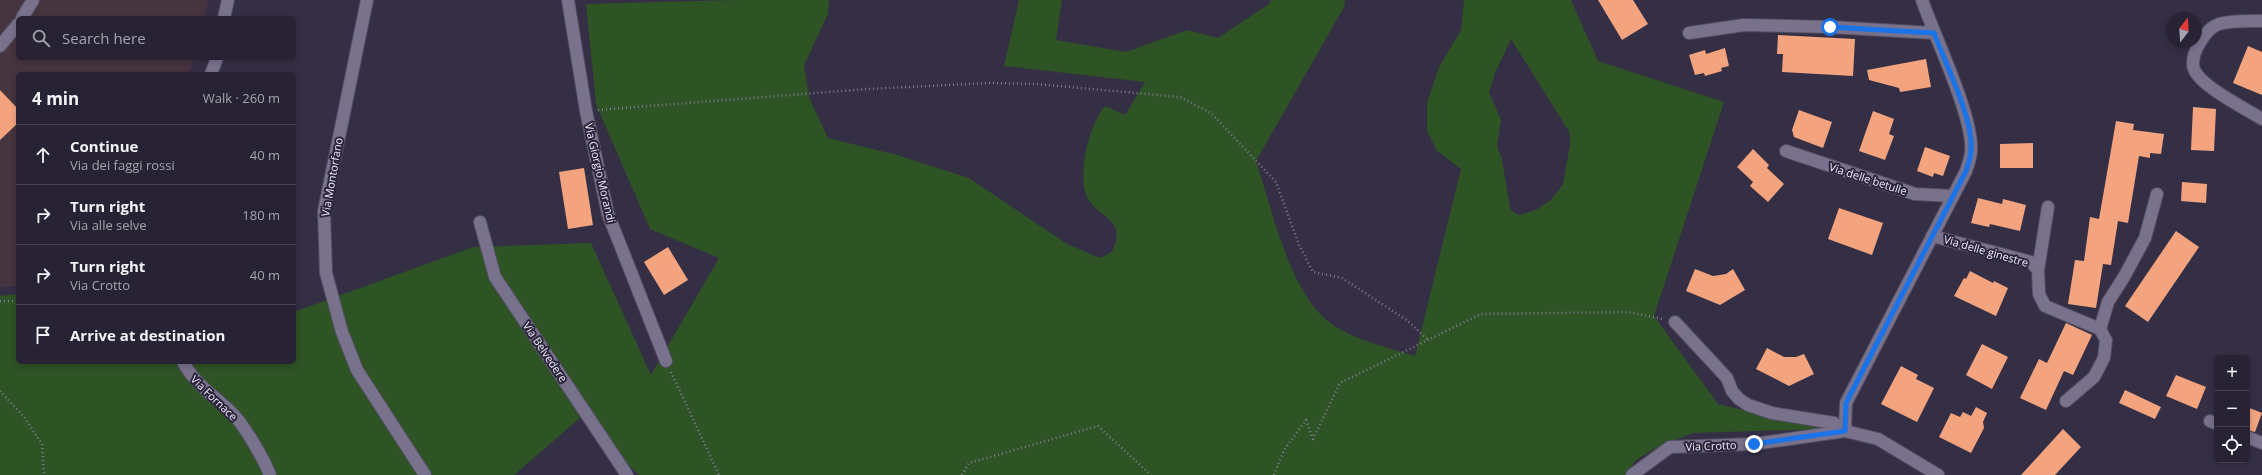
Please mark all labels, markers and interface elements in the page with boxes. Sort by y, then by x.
north arrow [2166,12,2202,48]
search box [16,16,296,60]
route start [1821,18,1839,36]
icon: search [30,27,52,49]
text: Search here [62,28,146,48]
text: 4 min [32,87,79,110]
text: Walk · 260 m [203,89,280,107]
street label: Via Giorgio Morandi [582,122,619,224]
text: Continue [70,136,138,156]
street label: Via Montorfano [317,136,346,218]
icon: ahead [32,144,54,166]
text: 40 m [250,146,280,164]
text: Via dei faggi rossi [70,156,175,174]
street label: Via delle betulle [1827,159,1909,198]
text: Turn right [70,196,145,216]
icon: right [32,204,54,226]
text: 180 m [242,206,280,224]
text: Via alle selve [70,216,147,234]
street label: Via delle ginestre [1942,231,2030,270]
text: Turn right [70,256,145,276]
icon: right [32,264,54,286]
text: 40 m [250,266,280,284]
text: Via Crotto [70,276,130,294]
street label: Via Belvedere [520,319,571,385]
icon: arrive [32,324,54,346]
text: Arrive at destination [70,325,225,345]
map controls [2214,355,2250,463]
button: + [2214,355,2250,391]
street label: Via Fornace [188,372,241,424]
button: − [2214,391,2250,427]
button: locate [2214,427,2250,463]
route end [1745,435,1763,453]
street label: Via Crotto [1685,437,1737,454]

